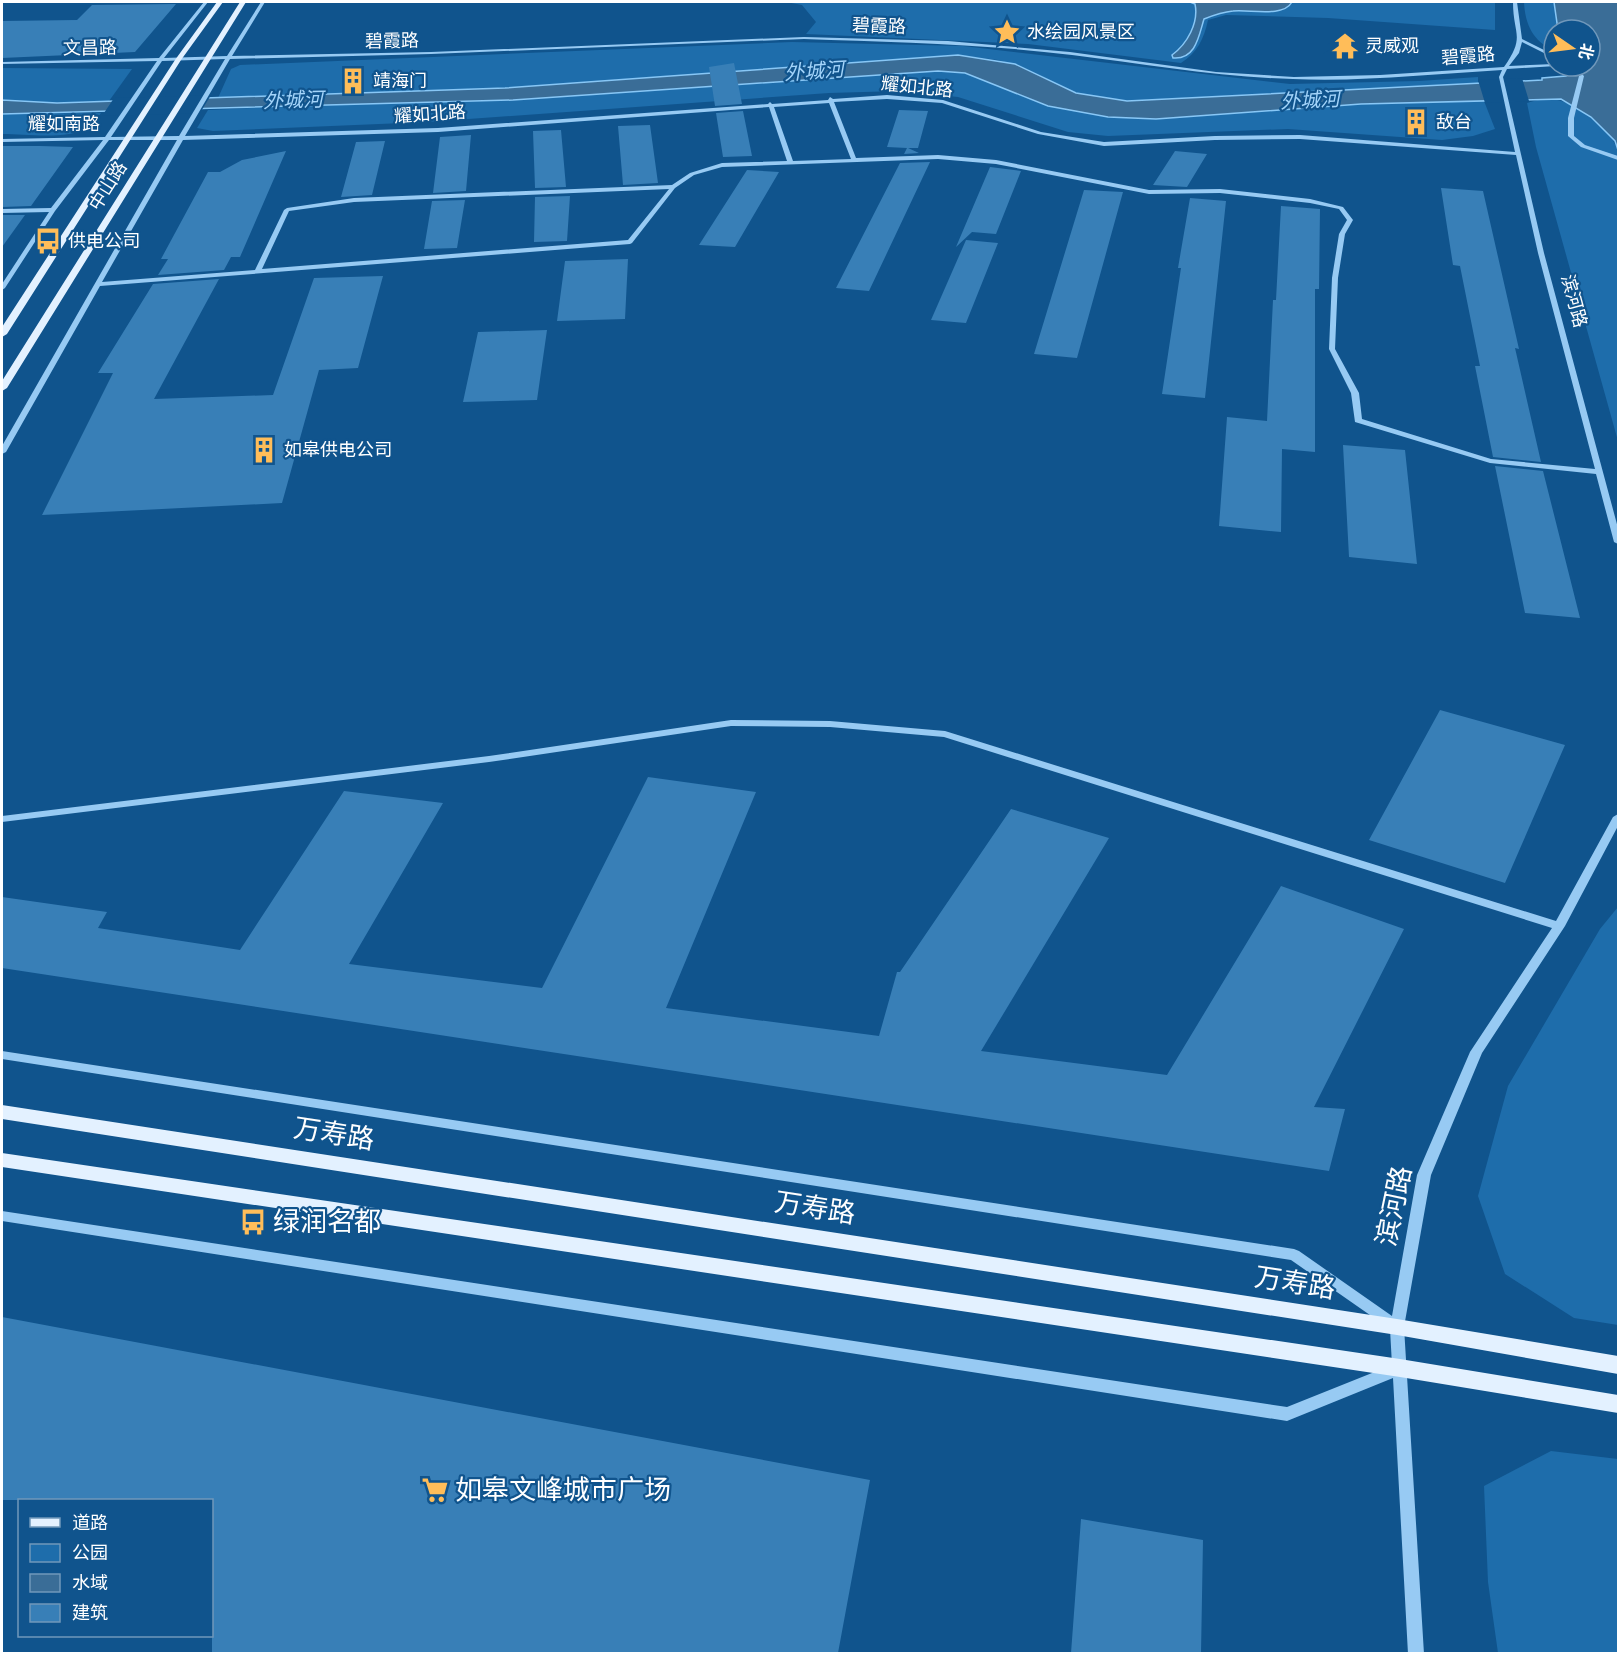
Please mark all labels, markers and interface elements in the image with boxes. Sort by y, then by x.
street label: 碧霞路 [852,15,906,38]
place icon: 水绘园风景区 [992,17,1022,47]
north arrow [1542,18,1602,78]
place label: 水绘园风景区 [1027,22,1135,43]
street label: 碧霞路 [365,31,419,52]
temple icon: 灵威观 [1330,31,1360,61]
place label: 灵威观 [1365,36,1419,57]
street label: 文昌路 [63,38,117,59]
text: 北 [1574,41,1596,61]
street label: 碧霞路 [1440,44,1496,69]
water label: 外城河 [783,58,849,86]
building icon: 靖海门 [338,66,368,96]
place label: 靖海门 [373,71,427,92]
street label: 耀如北路 [880,73,954,102]
water label: 外城河 [1279,87,1345,115]
water label: 外城河 [263,88,327,114]
street label: 耀如北路 [393,102,467,127]
building icon: 敌台 [1401,107,1431,137]
place label: 敌台 [1436,112,1472,133]
street label: 耀如南路 [28,114,100,135]
street label: 中山路 [85,158,132,215]
bus stop icon: 供电公司 [33,226,63,256]
place label: 供电公司 [68,231,140,252]
street label: 滨河路 [1556,272,1591,330]
building icon: 如皋供电公司 [249,435,279,465]
place label: 如皋供电公司 [284,440,392,461]
street label: 万寿路 [291,1113,376,1157]
street label: 滨河路 [1371,1163,1419,1249]
street label: 万寿路 [772,1187,857,1231]
bus stop icon: 绿润名都 [238,1207,268,1237]
place label: 绿润名都 [273,1207,381,1239]
street label: 万寿路 [1252,1262,1337,1306]
supermarket icon: 如皋文峰城市广场 [420,1475,450,1505]
place label: 如皋文峰城市广场 [455,1475,671,1507]
legend [18,1499,213,1637]
text: 道路 [72,1513,108,1534]
text: 公园 [72,1543,108,1564]
text: 水域 [72,1573,108,1594]
text: 建筑 [72,1603,108,1624]

